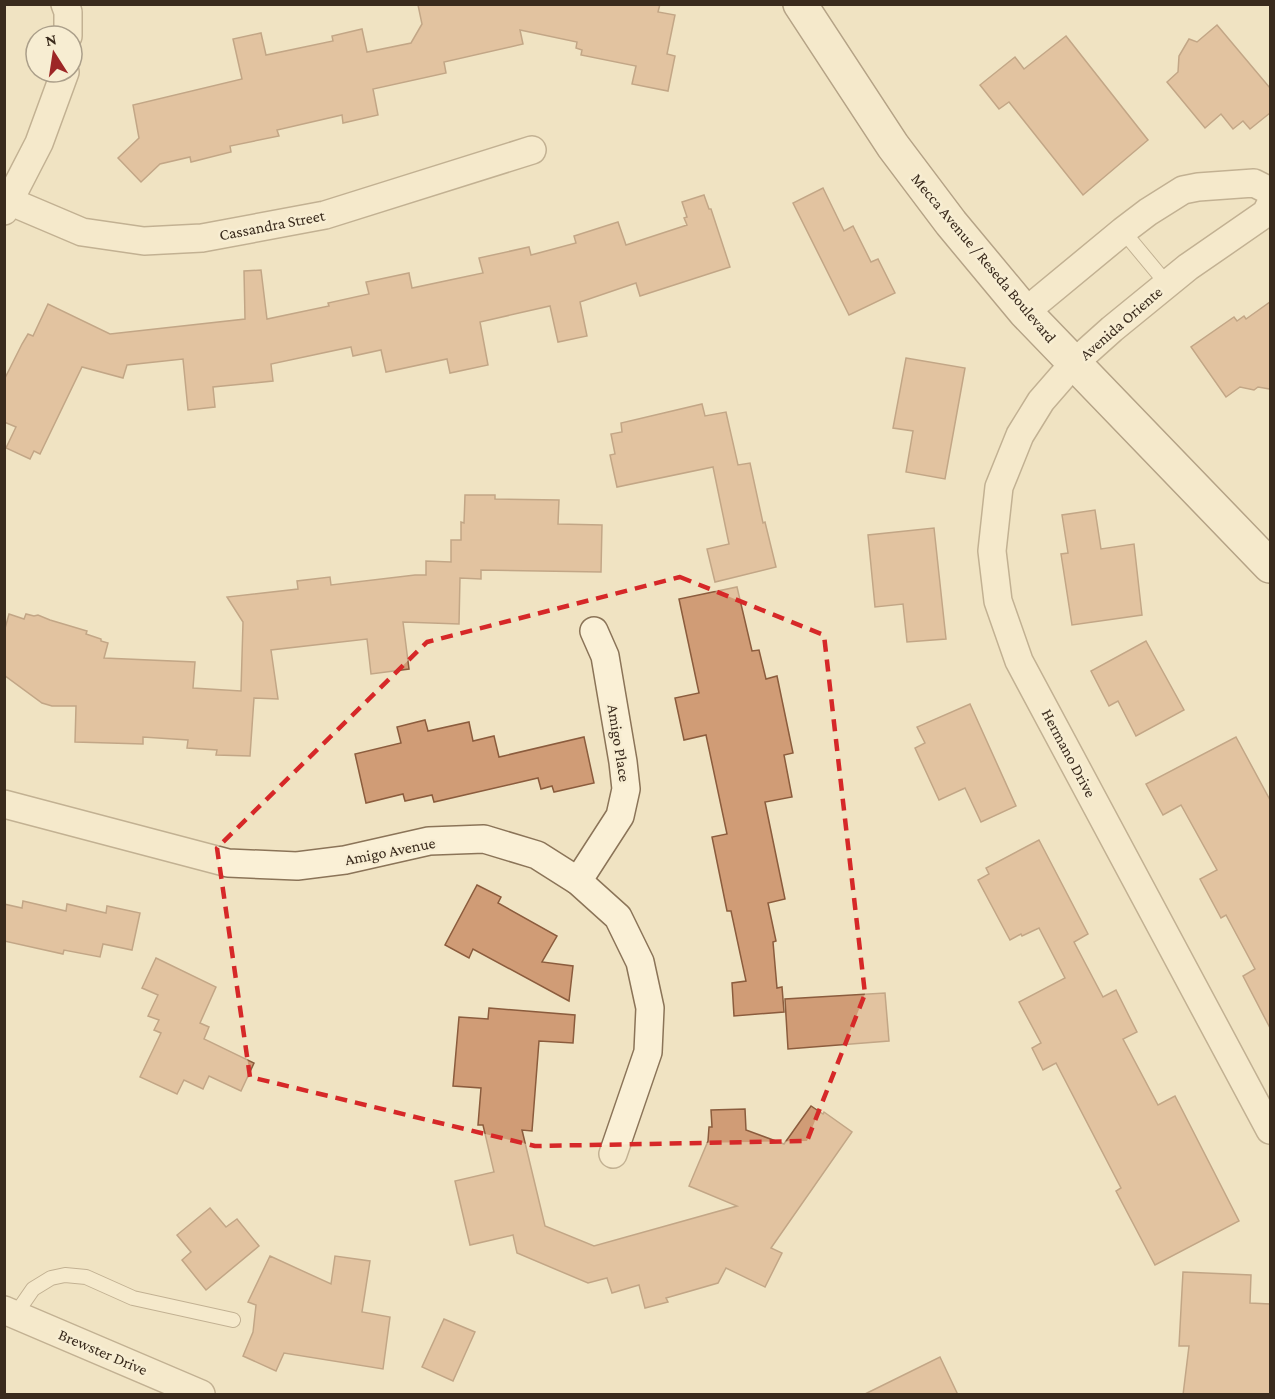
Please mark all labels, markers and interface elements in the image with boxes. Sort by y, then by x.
north arrow [24,24,84,84]
text: N [44,30,58,49]
street label: Mecca Avenue / Reseda Boulevard [908,170,1060,346]
street label: Cassandra Street [218,206,327,244]
street label: Avenida Oriente [1077,283,1165,363]
street label: Amigo Place [604,703,633,783]
street label: Hermano Drive [1039,706,1099,800]
street label: Amigo Avenue [343,834,437,869]
street label: Brewster Drive [56,1326,150,1378]

